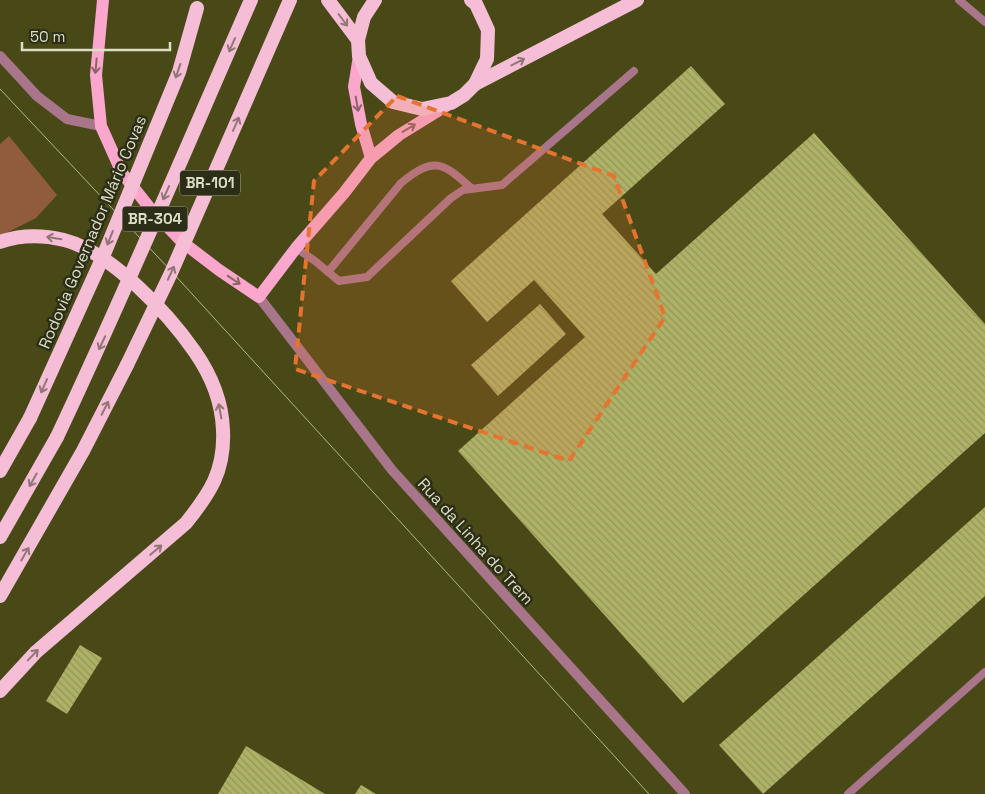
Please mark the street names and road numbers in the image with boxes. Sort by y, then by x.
street label: Rodovia Governador Mário Covas [34,112,151,352]
road number: BR-101 [180,170,240,196]
road number: BR-304 [122,206,188,232]
street label: Rua da Linha do Trem [413,474,538,609]

